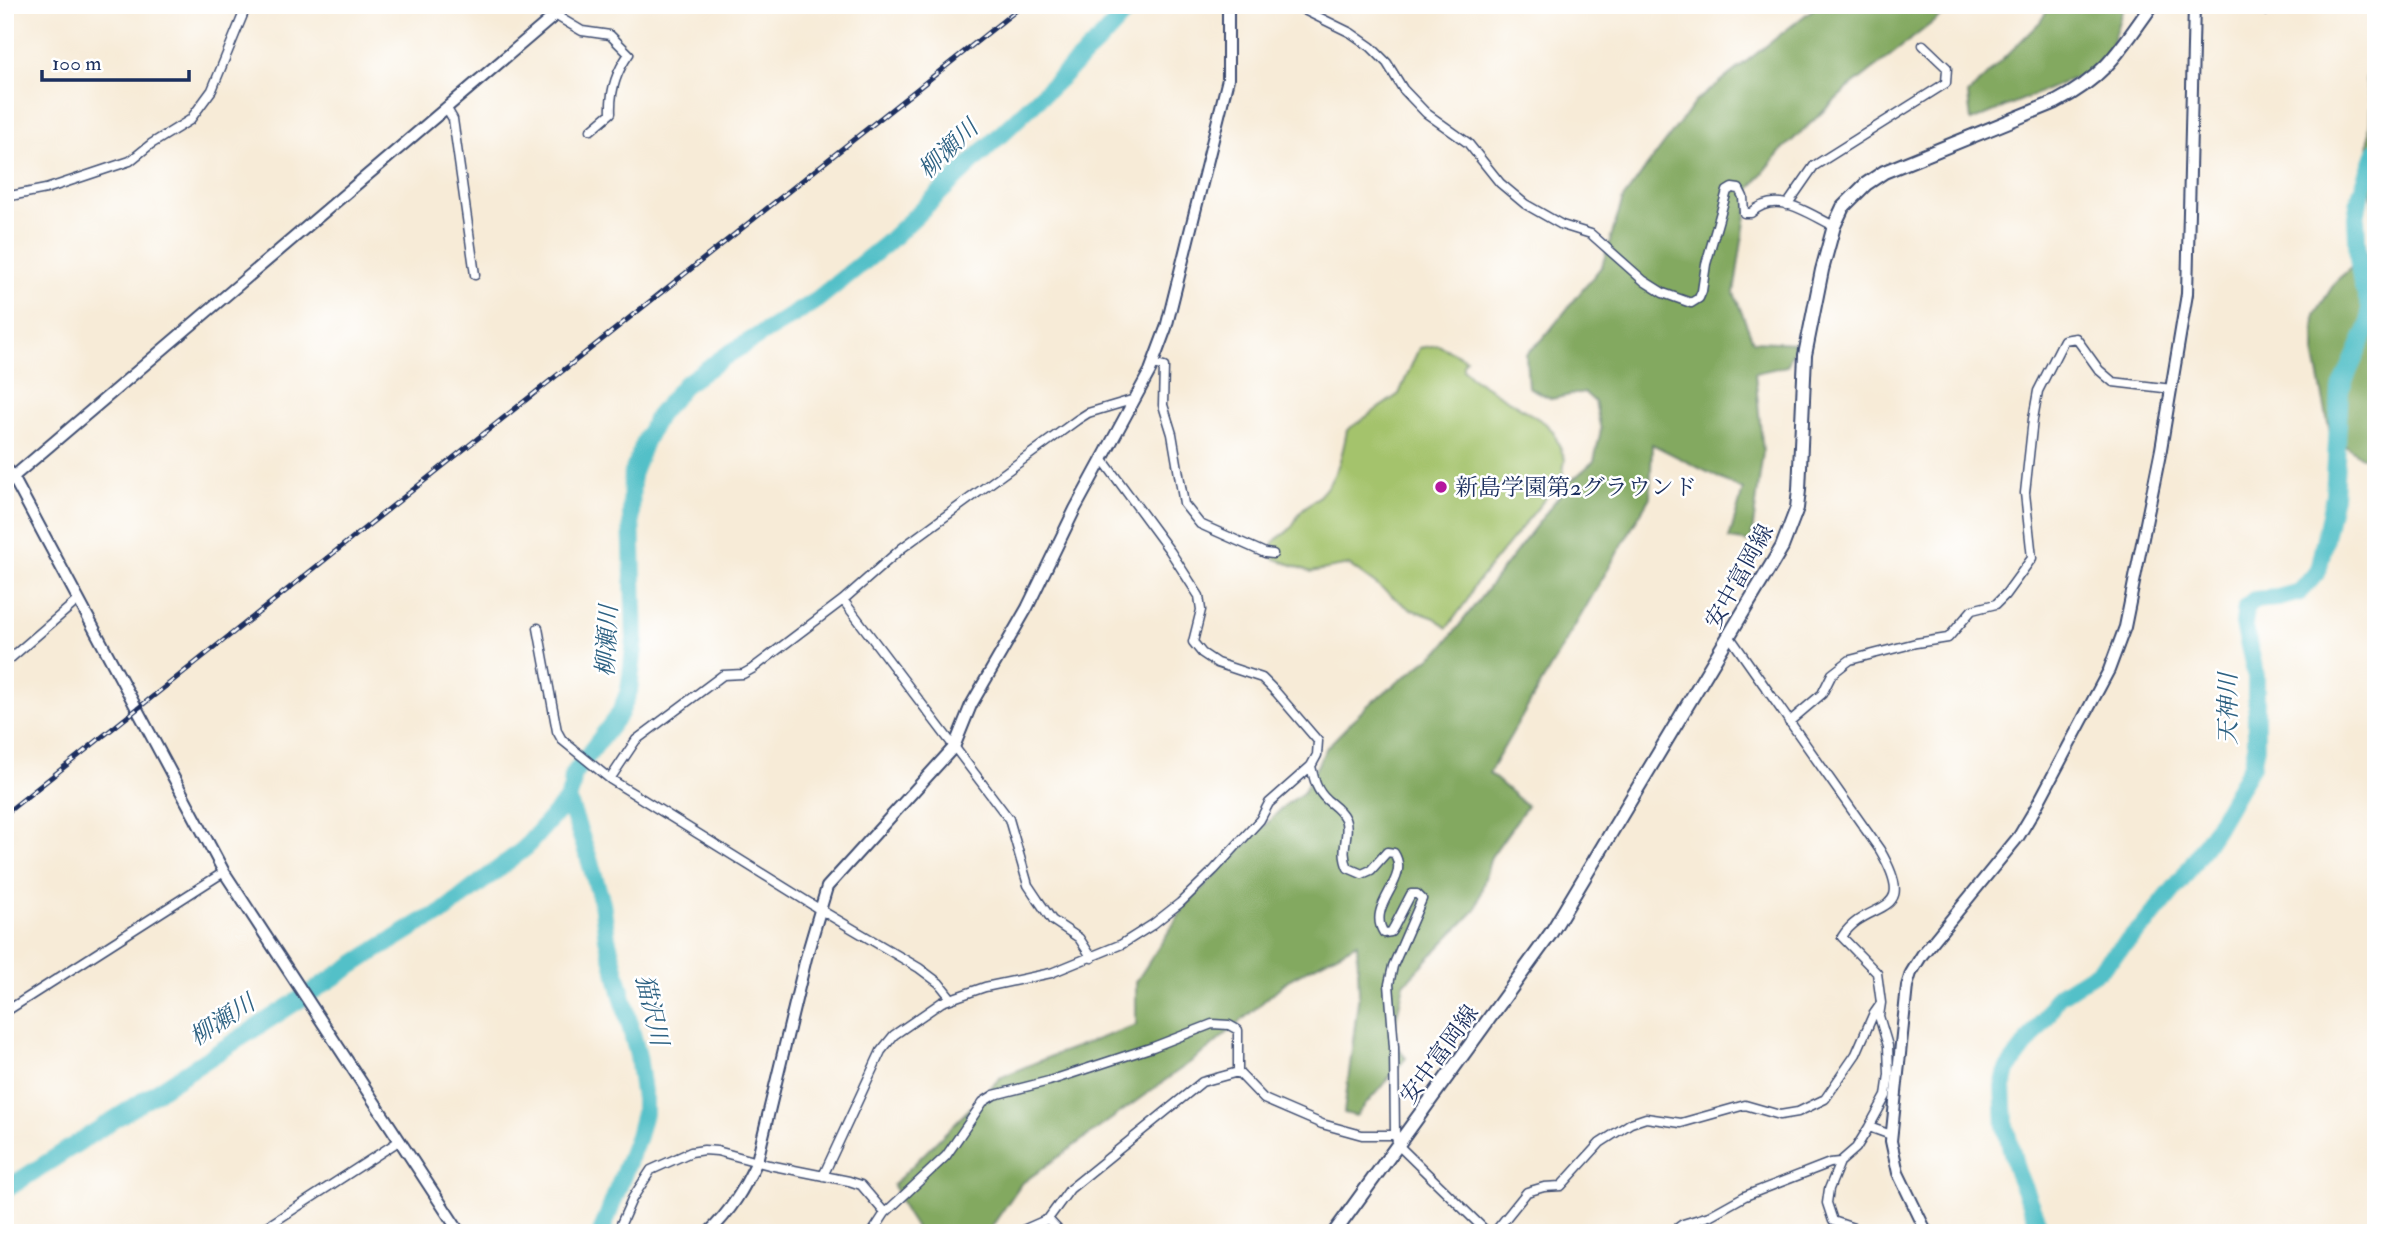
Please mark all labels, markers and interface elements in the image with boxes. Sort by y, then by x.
scale bar [42,38,189,82]
text: 100 m [52,50,102,77]
water label: 柳瀬川 [912,111,987,186]
place label: 新島学園第2グラウンド [1455,473,1697,502]
marker: 新島学園第2グラウンド [1433,479,1449,495]
street label: 安中富岡線 [1699,519,1780,634]
water label: 柳瀬川 [590,601,625,678]
water label: 天神川 [2213,670,2244,745]
water label: 猫沢川 [628,972,675,1052]
water label: 柳瀬川 [184,986,263,1053]
street label: 安中富岡線 [1394,999,1485,1109]

